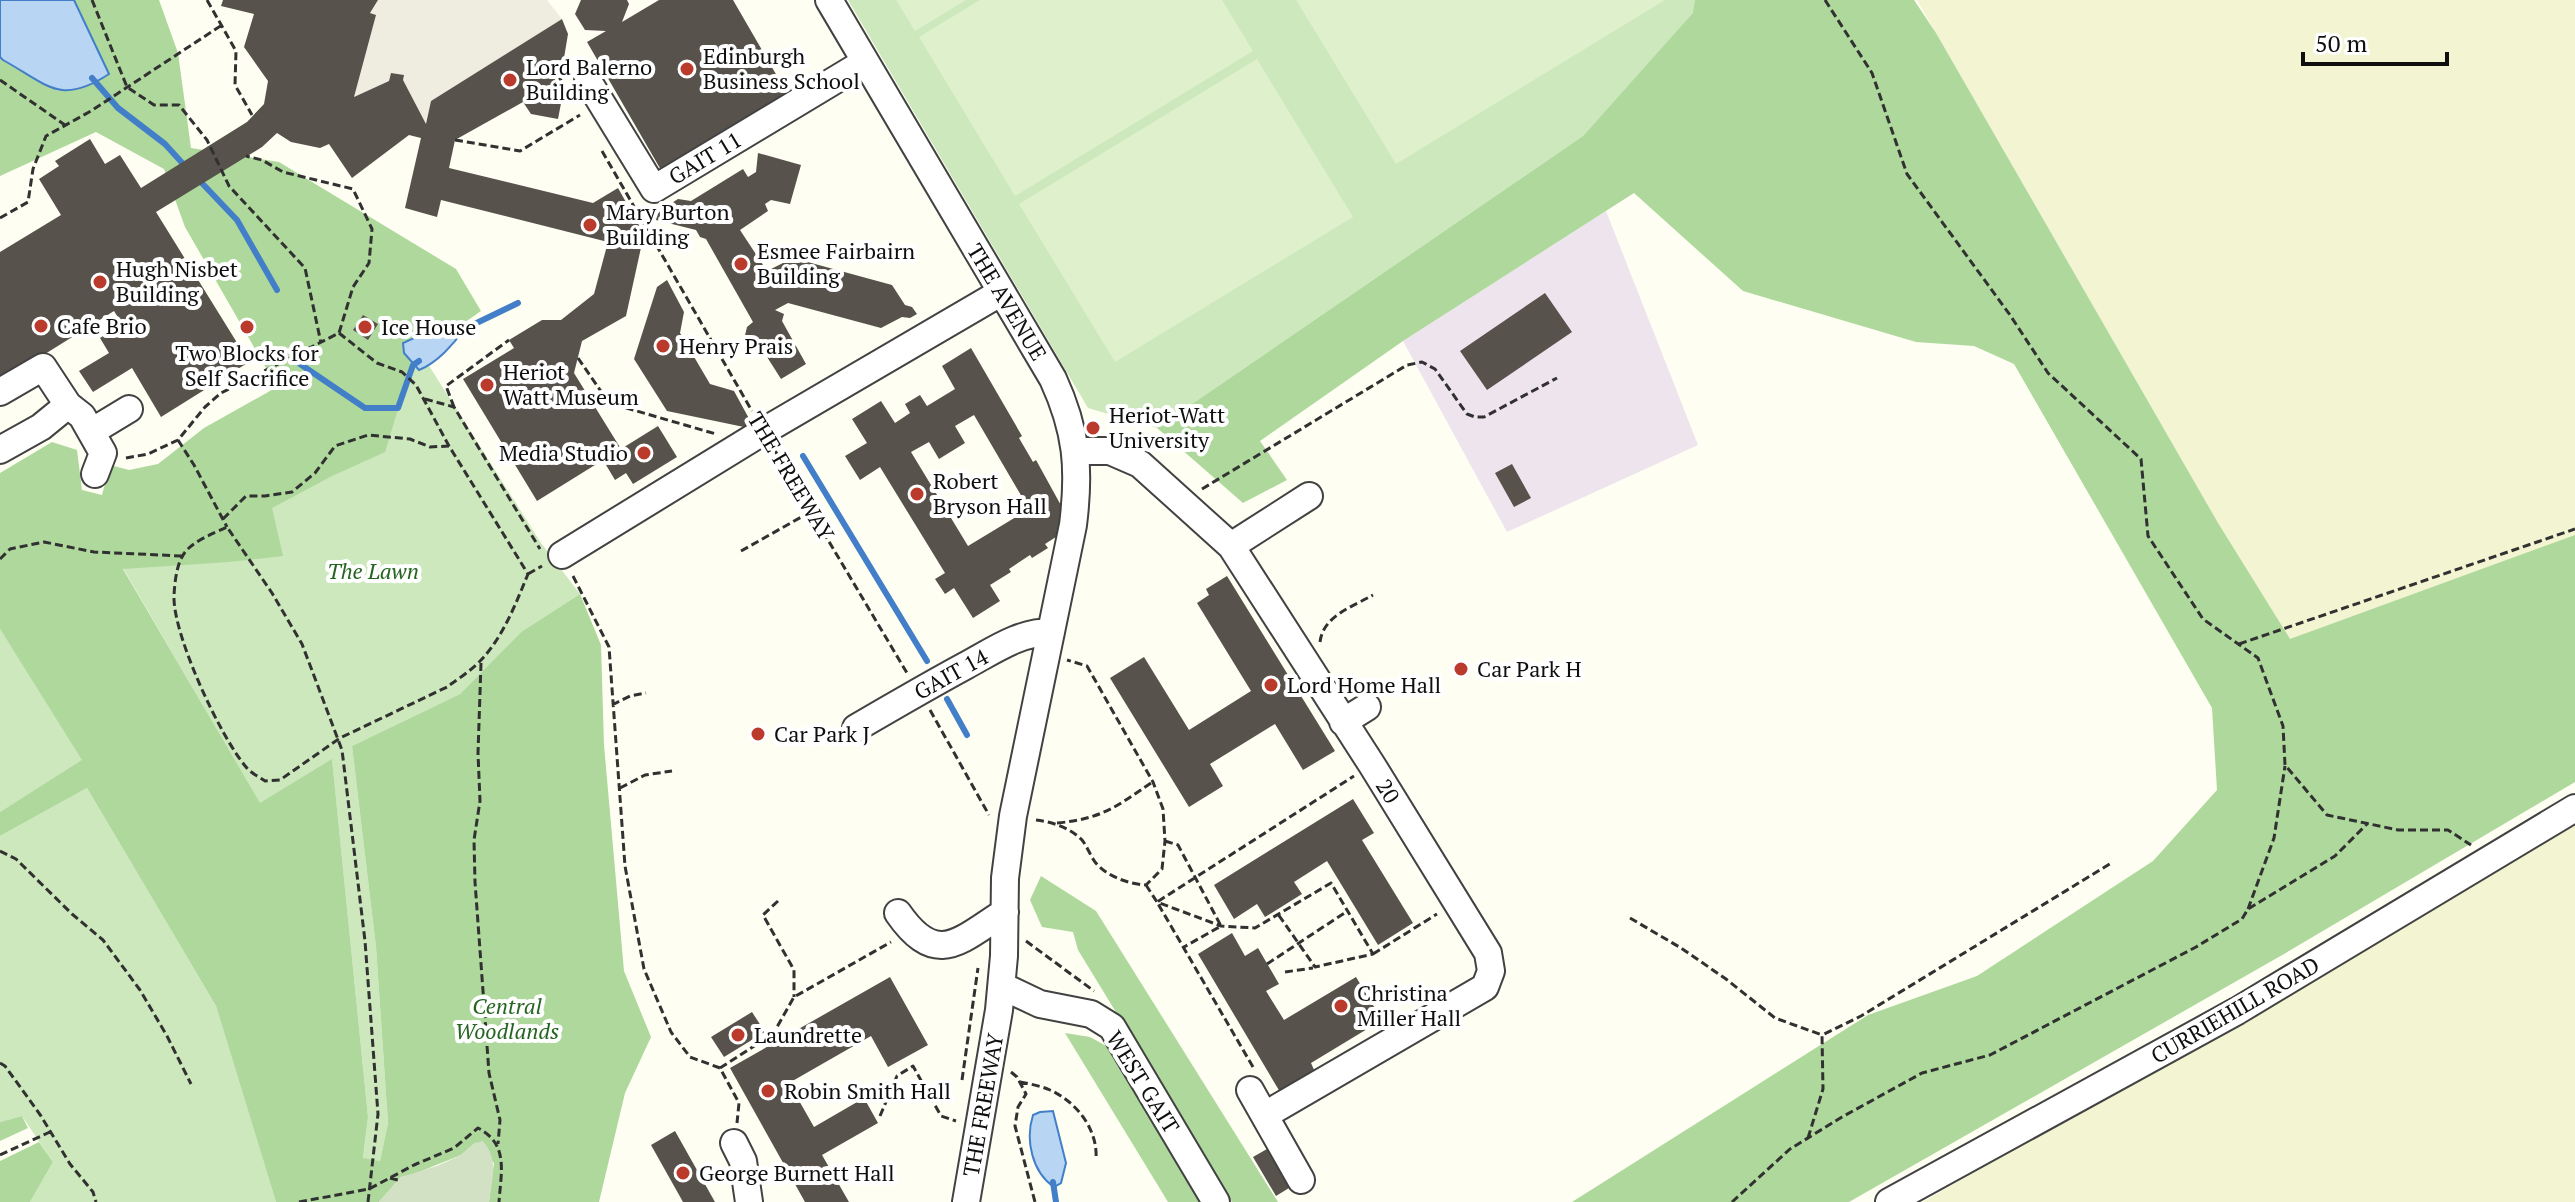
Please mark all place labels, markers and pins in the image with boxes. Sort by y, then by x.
place label: Edinburgh Business School [703,41,860,95]
place label: Lord Balerno Building [526,52,652,106]
marker: Edinburgh Business School [678,60,696,78]
marker: Lord Balerno Building [501,71,519,89]
place label: Mary Burton Building [606,197,729,251]
marker: Mary Burton Building [581,216,599,234]
place label: Esmee Fairbairn Building [757,236,915,290]
place label: Hugh Nisbet Building [116,254,238,308]
marker: Esmee Fairbairn Building [732,255,750,273]
marker: Hugh Nisbet Building [91,273,109,291]
place label: Cafe Brio [57,311,147,340]
place label: Ice House [381,312,476,341]
marker: Cafe Brio [32,317,50,335]
marker: Two Blocks for Self Sacrifice [238,318,256,336]
marker: Ice House [356,318,374,336]
place label: Henry Prais [679,331,793,360]
marker: Henry Prais [654,337,672,355]
place label: Two Blocks for Self Sacrifice [175,338,319,392]
place label: Heriot Watt Museum [503,357,639,411]
marker: Heriot Watt Museum [478,376,496,394]
place label: Heriot-Watt University [1109,400,1225,454]
marker: Heriot-Watt University [1084,419,1102,437]
place label: Media Studio [499,438,628,467]
marker: Media Studio [635,444,653,462]
place label: Robert Bryson Hall [933,466,1047,520]
marker: Robert Bryson Hall [908,485,926,503]
place label: Car Park H [1477,654,1581,683]
marker: Car Park H [1452,660,1470,678]
place label: Lord Home Hall [1287,670,1441,699]
marker: Lord Home Hall [1262,676,1280,694]
place label: Car Park J [774,719,870,748]
marker: Car Park J [749,725,767,743]
place label: Christina Miller Hall [1357,978,1461,1032]
marker: Christina Miller Hall [1332,997,1350,1015]
place label: Laundrette [754,1020,862,1049]
marker: Laundrette [729,1026,747,1044]
place label: Robin Smith Hall [784,1076,951,1105]
marker: Robin Smith Hall [759,1082,777,1100]
place label: George Burnett Hall [699,1158,895,1187]
marker: George Burnett Hall [674,1164,692,1182]

